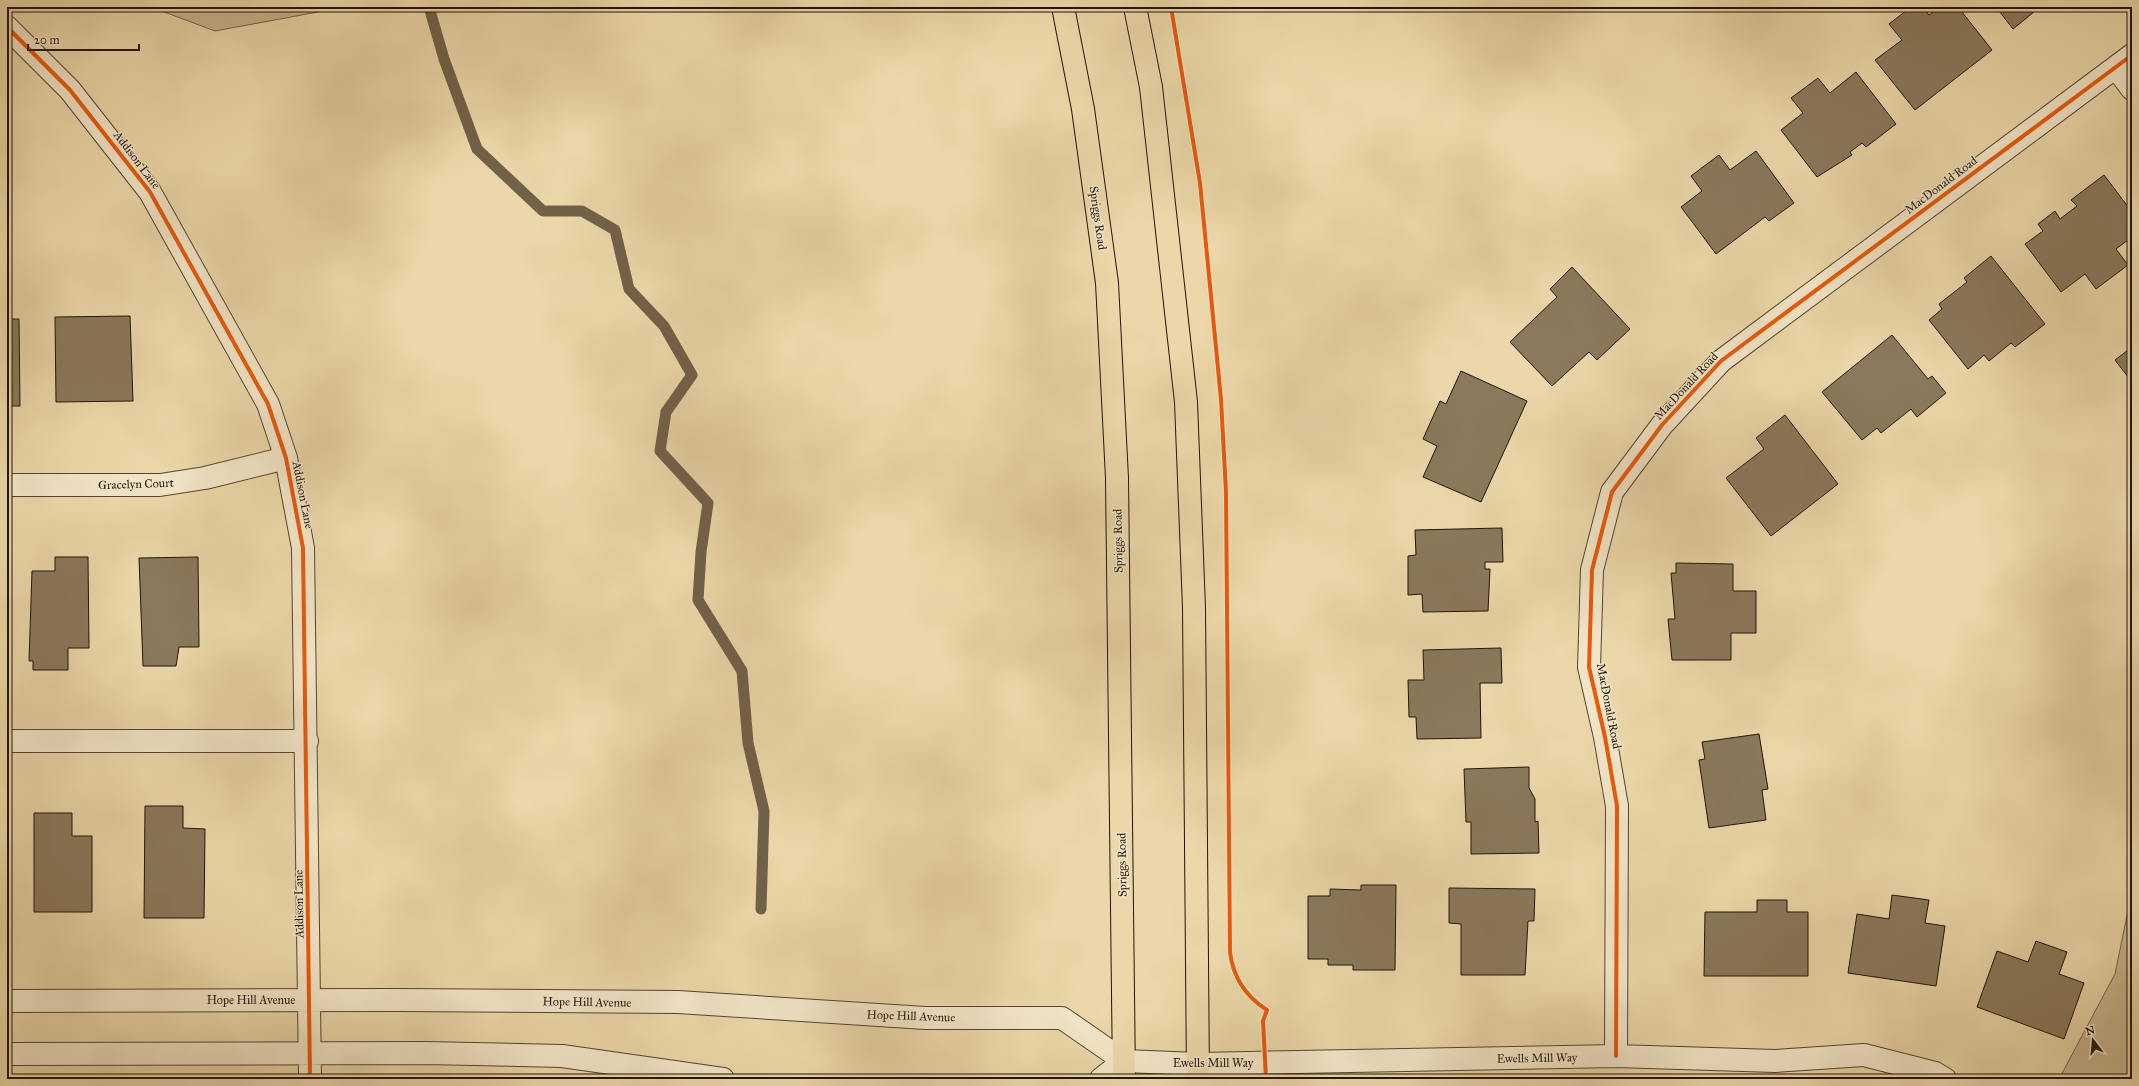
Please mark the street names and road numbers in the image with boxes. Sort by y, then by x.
street label: Addison Lane [110,128,163,192]
street label: MacDonald Road [1902,153,1980,217]
street label: Spriggs Road [1086,185,1109,251]
street label: MacDonald Road [1651,349,1721,423]
street label: Addison Lane [289,459,316,530]
street label: Gracelyn Court [98,476,175,492]
street label: Spriggs Road [1110,509,1127,573]
street label: MacDonald Road [1594,662,1624,750]
street label: Spriggs Road [1114,833,1131,897]
street label: Addison Lane [291,870,307,939]
street label: Hope Hill Avenue [207,993,295,1007]
street label: Hope Hill Avenue [543,994,631,1010]
street label: Hope Hill Avenue [866,1007,956,1025]
street label: Ewells Mill Way [1497,1050,1578,1066]
street label: Ewells Mill Way [1173,1056,1254,1070]

